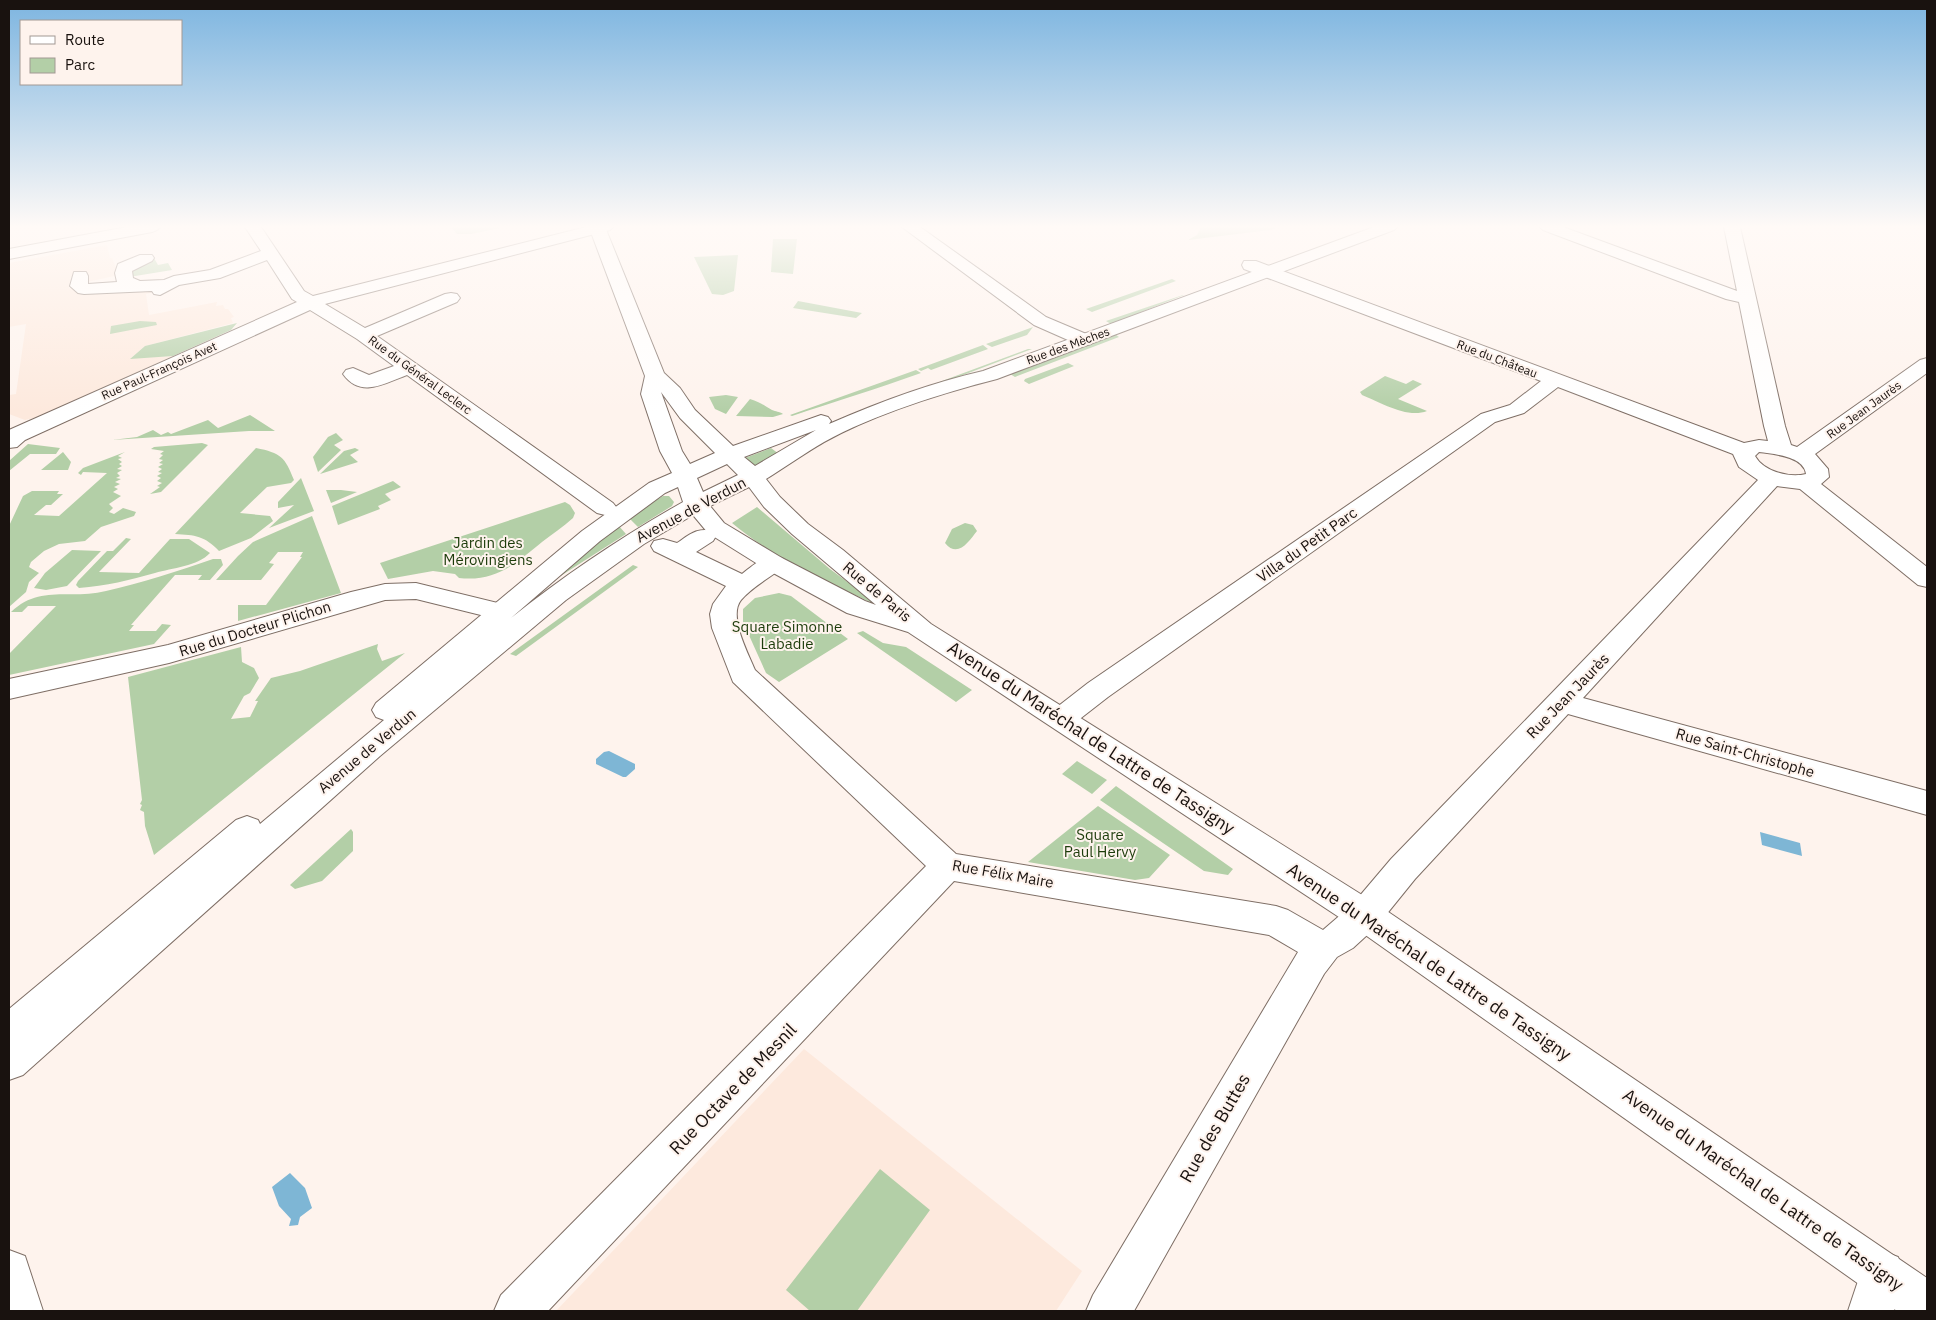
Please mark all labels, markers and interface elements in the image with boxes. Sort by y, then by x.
legend [20,20,182,85]
text: Route [65,30,105,49]
text: Parc [65,55,95,74]
street label: Rue des Mèches [1024,323,1112,368]
street label: Rue du Général Leclerc [366,332,475,417]
street label: Rue du Château [1455,336,1540,381]
street label: Rue Paul-François Avet [99,338,219,403]
street label: Rue Jean Jaurès [1823,377,1904,442]
street label: Avenue de Verdun [632,472,749,547]
street label: Villa du Petit Parc [1253,503,1361,586]
park label: Jardin des Mérovingiens [443,533,533,569]
street label: Rue de Paris [839,557,916,626]
street label: Rue du Docteur Plichon [177,596,333,661]
park label: Square Simonne Labadie [732,617,842,653]
street label: Avenue du Maréchal de Lattre de Tassigny [943,636,1239,839]
street label: Rue Jean Jaurès [1522,649,1613,742]
street label: Avenue de Verdun [314,704,420,797]
street label: Rue Saint-Christophe [1674,724,1817,781]
park label: Square Paul Hervy [1064,825,1137,861]
street label: Rue Félix Maire [951,855,1055,892]
street label: Avenue du Maréchal de Lattre de Tassigny [1283,858,1576,1066]
street label: Rue Octave de Mesnil [664,1018,801,1159]
street label: Rue des Buttes [1174,1069,1255,1186]
street label: Avenue du Maréchal de Lattre de Tassigny [1618,1083,1908,1296]

